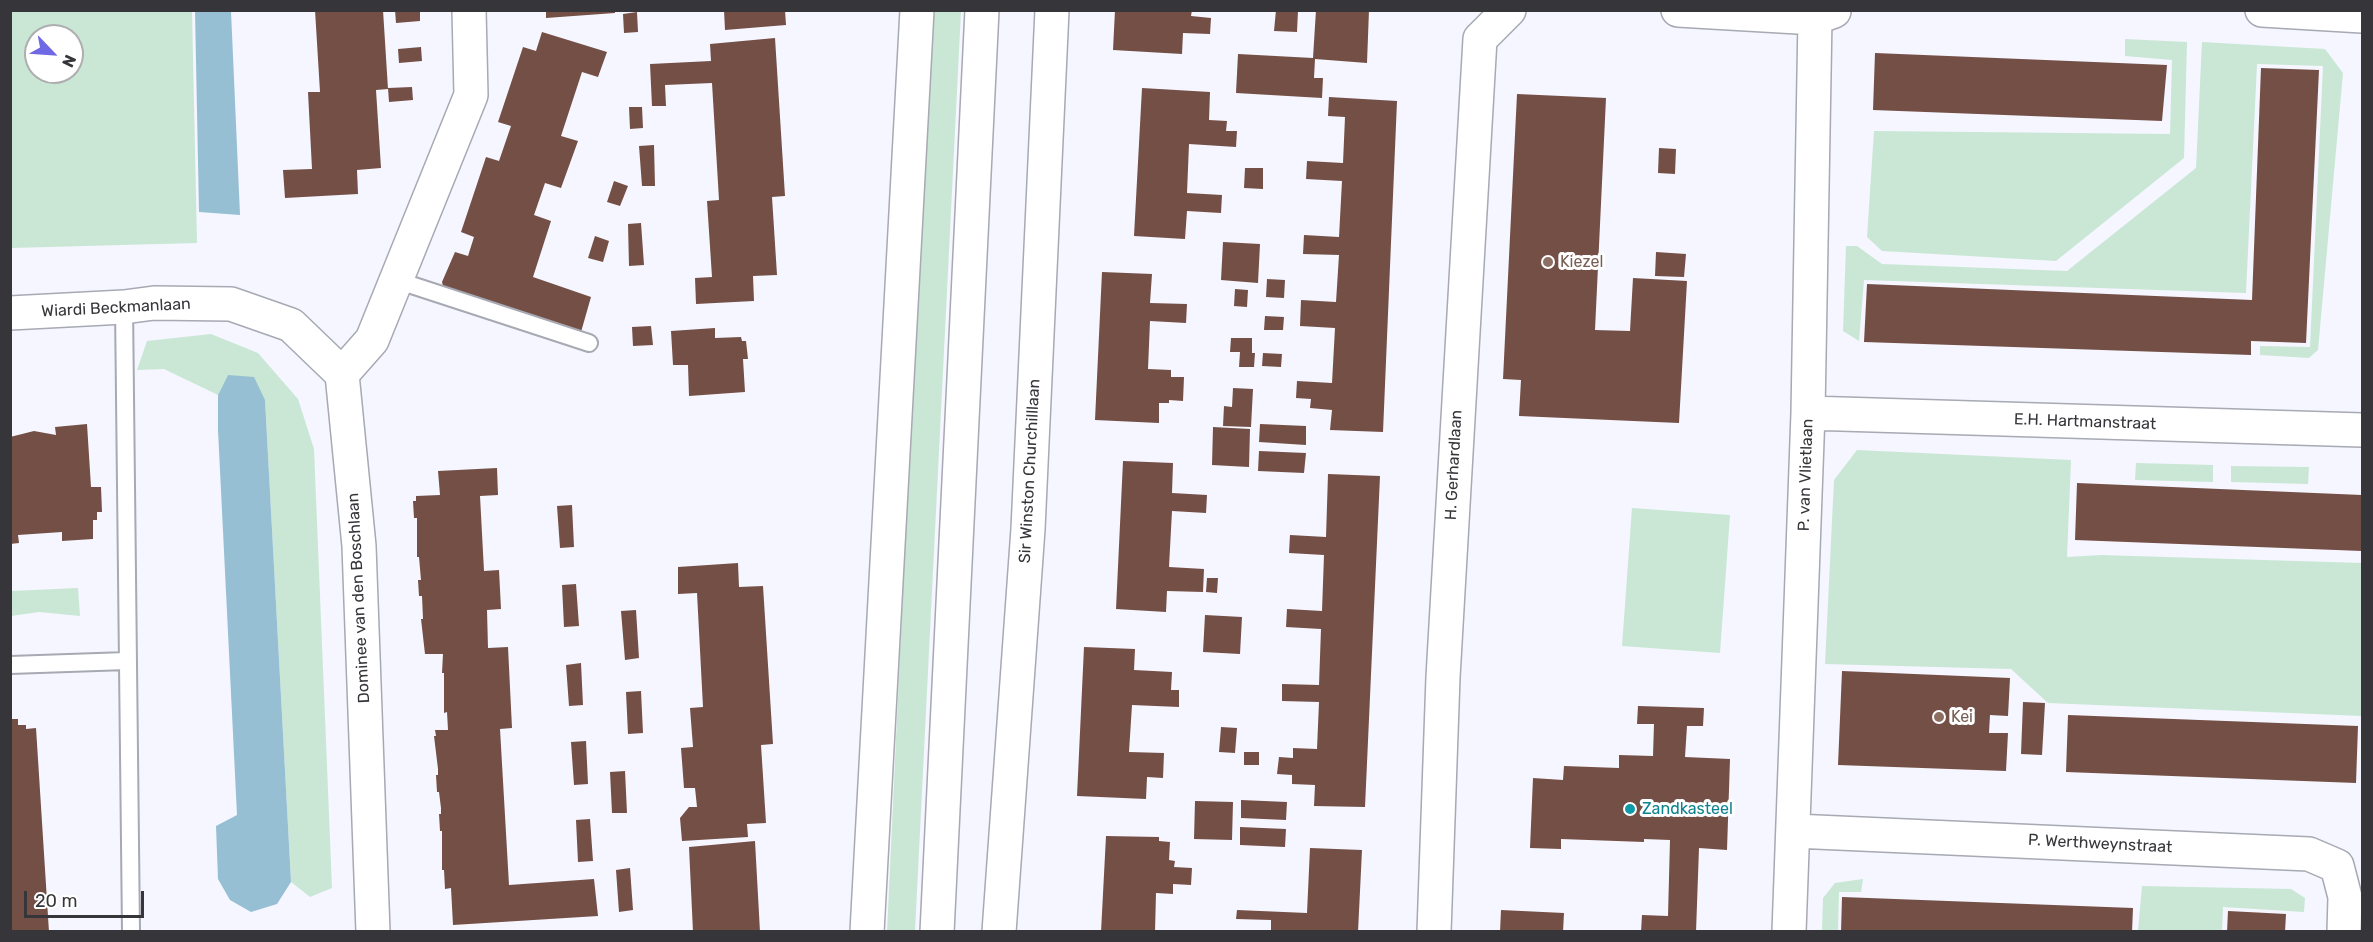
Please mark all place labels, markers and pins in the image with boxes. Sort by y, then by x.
place label: Kiezel [1560,252,1603,272]
marker: Kiezel [1541,255,1555,269]
place label: Kei [1951,707,1973,727]
marker: Kei [1932,710,1946,724]
place label: Zandkasteel [1642,799,1733,819]
marker: Zandkasteel [1623,802,1637,816]

